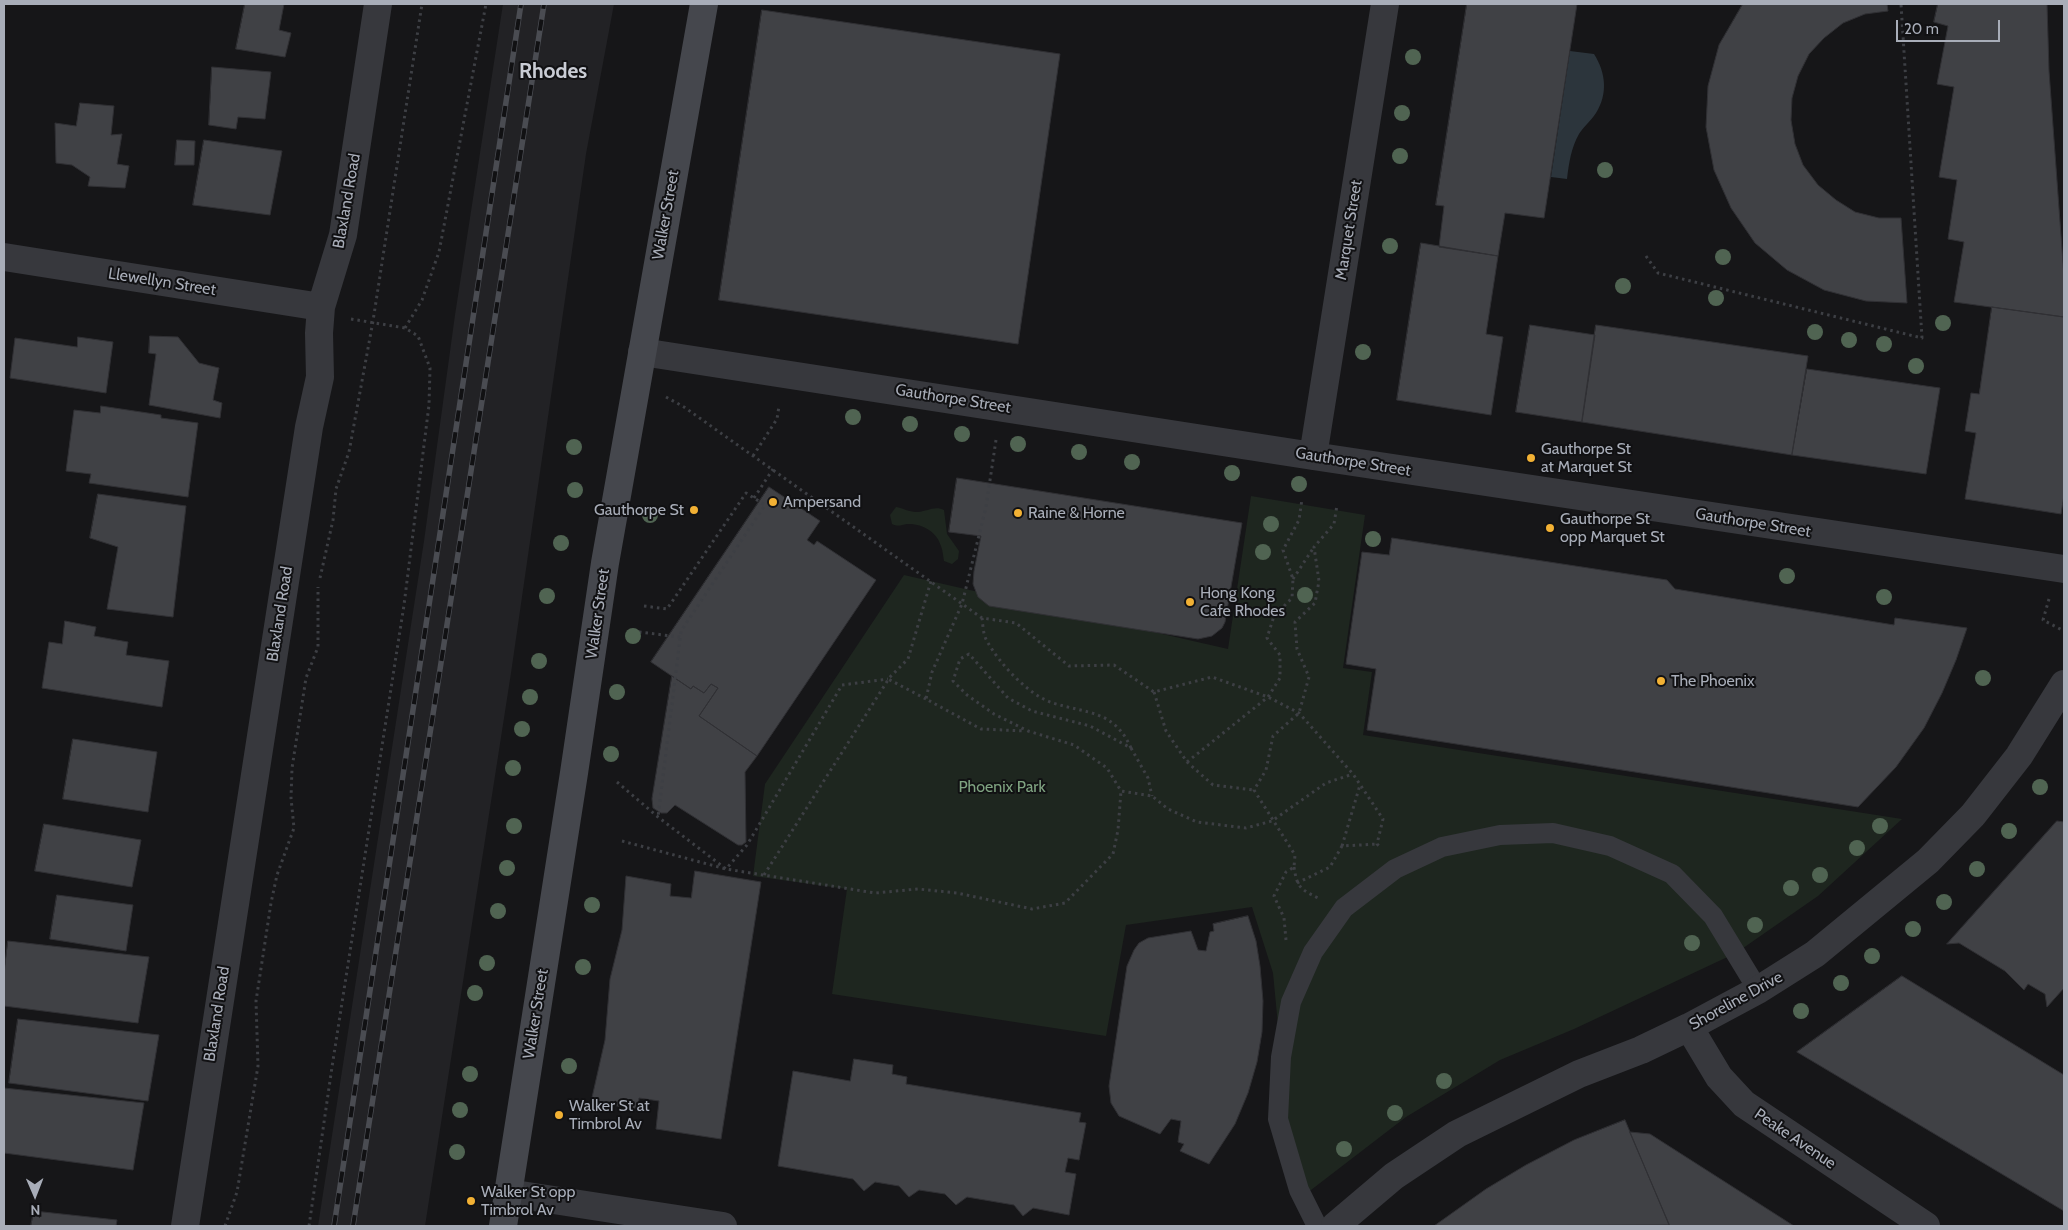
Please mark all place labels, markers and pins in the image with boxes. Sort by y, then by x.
place label: Gauthorpe St at Marquet St [1541,439,1632,477]
marker: Gauthorpe St at Marquet St [1525,452,1537,464]
place label: Ampersand [783,492,861,512]
marker: Ampersand [767,496,779,508]
place label: Gauthorpe St [594,500,684,520]
place label: Raine & Horne [1028,503,1125,523]
marker: Gauthorpe St [688,504,700,516]
marker: Raine & Horne [1012,507,1024,519]
place label: Gauthorpe St opp Marquet St [1560,509,1665,547]
marker: Gauthorpe St opp Marquet St [1544,522,1556,534]
place label: Hong Kong Cafe Rhodes [1200,583,1285,621]
marker: Hong Kong Cafe Rhodes [1184,596,1196,608]
place label: The Phoenix [1671,671,1755,691]
marker: The Phoenix [1655,675,1667,687]
place label: Walker St at Timbrol Av [569,1096,650,1134]
marker: Walker St at Timbrol Av [553,1109,565,1121]
place label: Walker St opp Timbrol Av [481,1182,575,1220]
marker: Walker St opp Timbrol Av [465,1195,477,1207]

